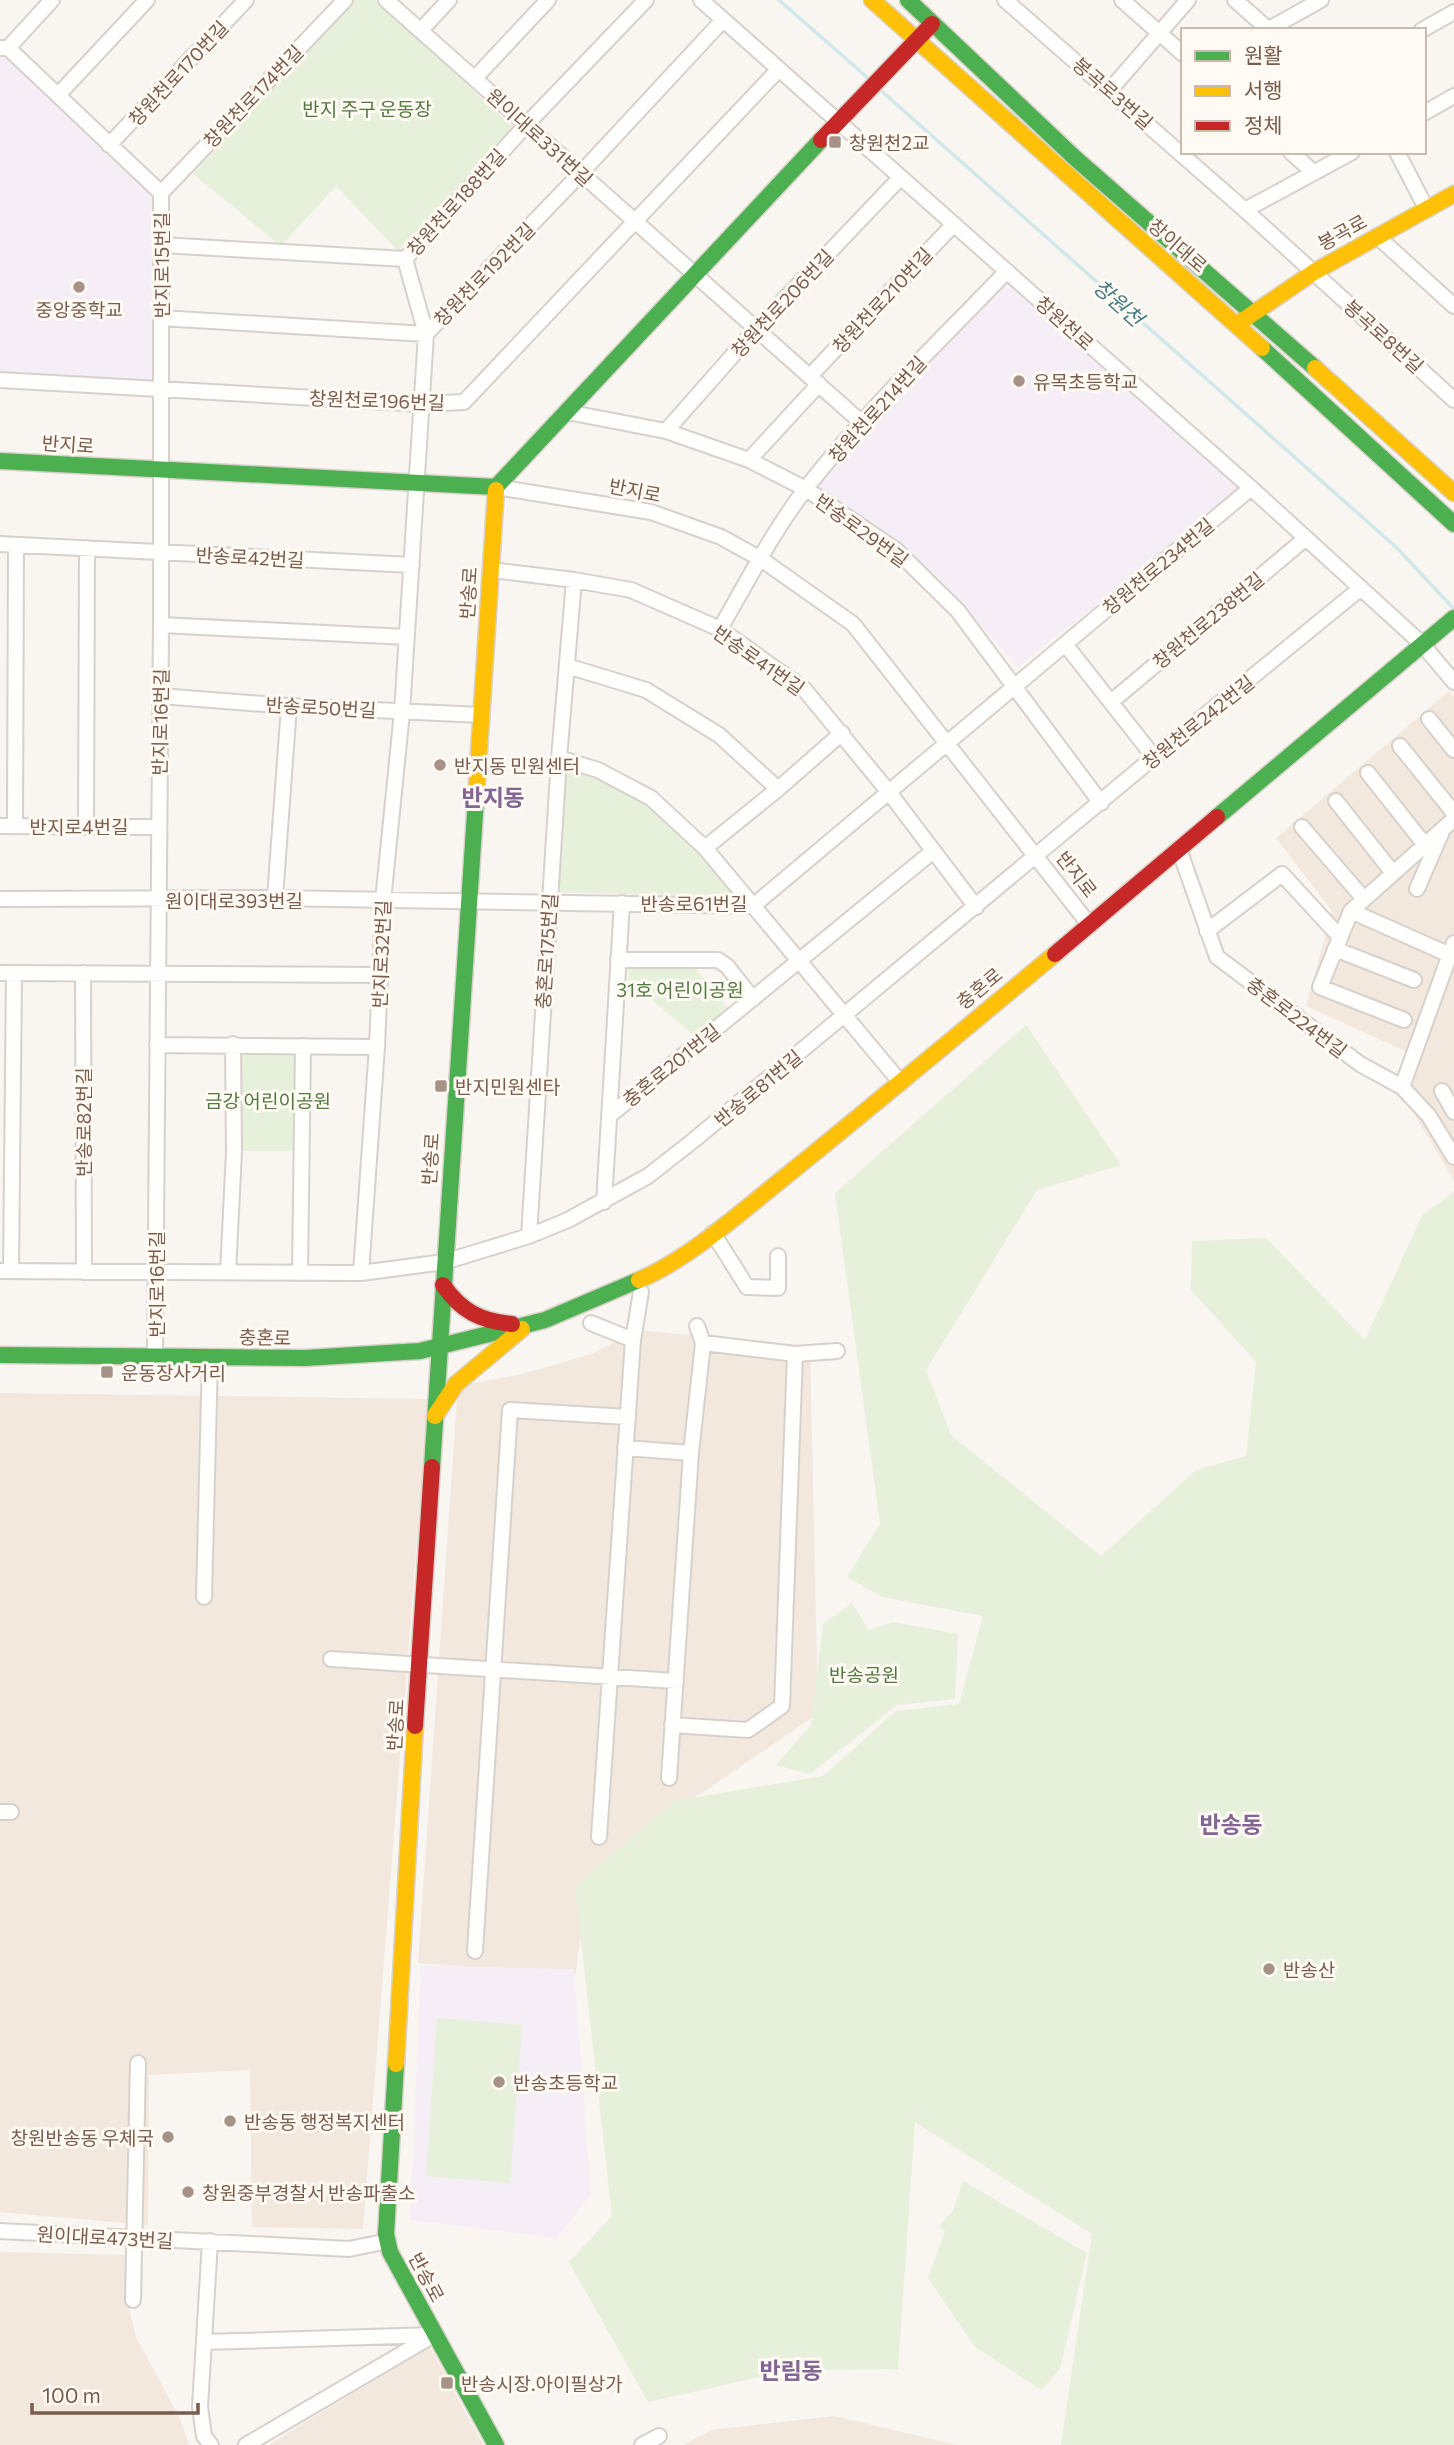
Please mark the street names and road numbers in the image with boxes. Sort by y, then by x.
street label: 창원천로170번길 [123,16,233,130]
street label: 창원천로174번길 [198,40,308,152]
street label: 봉곡로3번길 [1068,52,1158,134]
street label: 원이대로331번길 [482,83,598,191]
street label: 창원천로188번길 [402,144,510,260]
street label: 봉곡로 [1313,209,1371,255]
street label: 반지로15번길 [150,212,173,318]
street label: 창이대로 [1144,213,1212,277]
street label: 창원천로192번길 [429,217,539,331]
street label: 창원천로210번길 [827,242,937,358]
street label: 창원천로206번길 [726,244,838,362]
street label: 창원천로 [1031,291,1099,355]
street label: 봉곡로8번길 [1340,294,1428,378]
street label: 창원천로214번길 [823,351,931,467]
street label: 창원천로196번길 [309,386,445,414]
street label: 반지로 [41,431,95,457]
street label: 반지로 [607,474,663,506]
street label: 반송로29번길 [811,489,913,571]
street label: 창원천로234번길 [1098,513,1218,619]
street label: 반송로42번길 [195,543,305,571]
street label: 반송로 [455,566,481,620]
street label: 창원천로238번길 [1148,567,1268,673]
street label: 반송로41번길 [709,620,809,700]
street label: 반지로16번길 [148,668,172,776]
street label: 창원천로242번길 [1138,670,1258,774]
street label: 반송로50번길 [265,693,377,721]
street label: 반지로4번길 [30,815,128,838]
street label: 반지로 [1052,846,1102,902]
street label: 원이대로393번길 [165,889,303,912]
street label: 충혼로175번길 [530,892,562,1010]
street label: 반송로61번길 [640,892,748,915]
street label: 반지로32번길 [368,899,394,1009]
street label: 충혼로 [952,962,1006,1014]
street label: 충혼로224번길 [1242,972,1352,1062]
street label: 충혼로201번길 [618,1019,724,1111]
street label: 반송로81번길 [710,1045,806,1131]
street label: 반송로82번길 [72,1067,95,1177]
street label: 반송로 [417,1132,443,1186]
street label: 반지로16번길 [145,1230,168,1338]
street label: 충혼로 [239,1325,291,1349]
street label: 반송로 [382,1698,408,1752]
street label: 원이대로473번길 [36,2222,174,2252]
street label: 반송로 [405,2248,449,2306]

